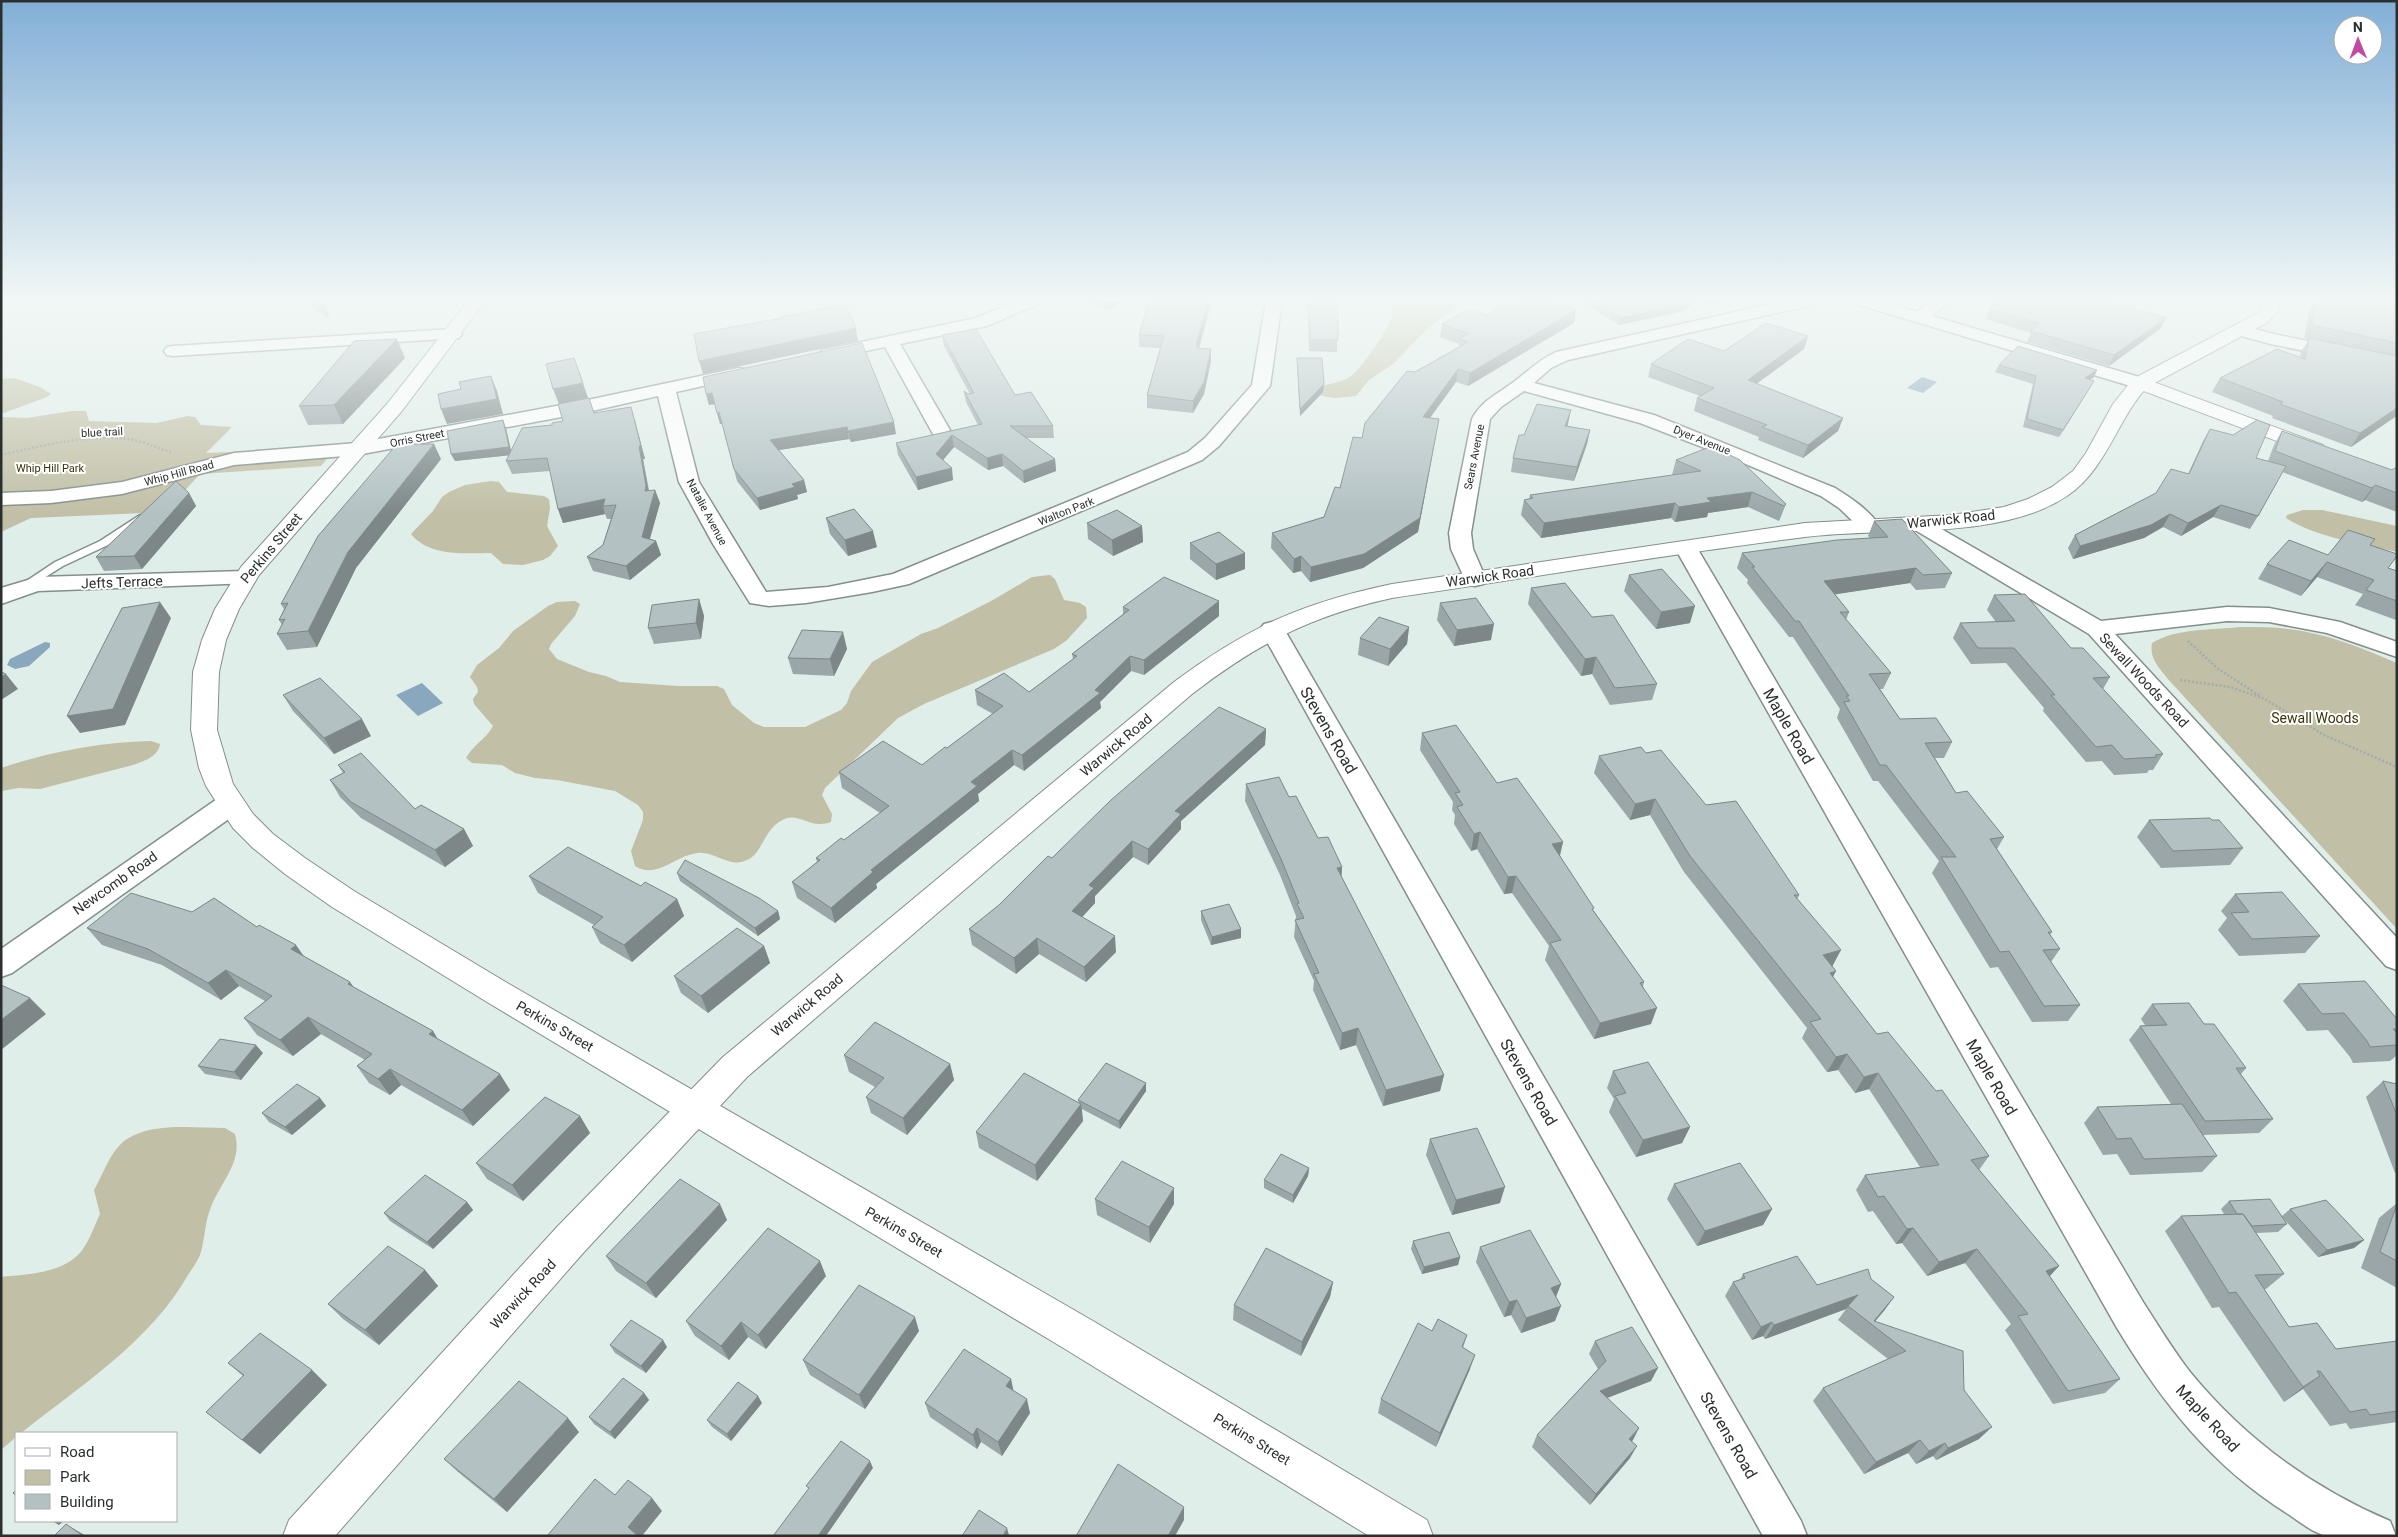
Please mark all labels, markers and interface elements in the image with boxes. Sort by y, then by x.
north arrow [2333,15,2383,65]
text: N [2353,19,2363,35]
street label: Sears Avenue [1462,423,1487,491]
street label: Dyer Avenue [1671,423,1732,458]
street label: blue trail [81,425,123,440]
street label: Orris Street [389,427,446,450]
street label: Whip Hill Road [143,458,215,489]
park label: Whip Hill Park [16,462,85,475]
street label: Natalie Avenue [684,477,730,548]
street label: Walton Park [1036,494,1096,529]
street label: Warwick Road [1906,506,1996,532]
street label: Perkins Street [237,509,305,586]
street label: Warwick Road [1445,562,1535,590]
street label: Jefts Terrace [81,573,163,591]
street label: Sewall Woods Road [2096,630,2192,730]
street label: Stevens Road [1296,683,1361,777]
street label: Maple Road [1759,685,1818,768]
street label: Warwick Road [1077,710,1155,780]
park label: Sewall Woods [2271,710,2359,726]
street label: Newcomb Road [70,848,160,918]
street label: Warwick Road [768,970,846,1040]
street label: Perkins Street [513,997,597,1055]
street label: Stevens Road [1496,1035,1561,1129]
street label: Maple Road [1962,1036,2021,1119]
street label: Perkins Street [862,1203,946,1261]
street label: Warwick Road [487,1256,559,1332]
street label: Maple Road [2172,1381,2243,1456]
street label: Stevens Road [1696,1388,1761,1482]
street label: Perkins Street [1211,1410,1294,1468]
legend [15,1432,178,1522]
text: Road [60,1443,94,1461]
text: Park [60,1468,91,1486]
text: Building [60,1493,114,1511]

